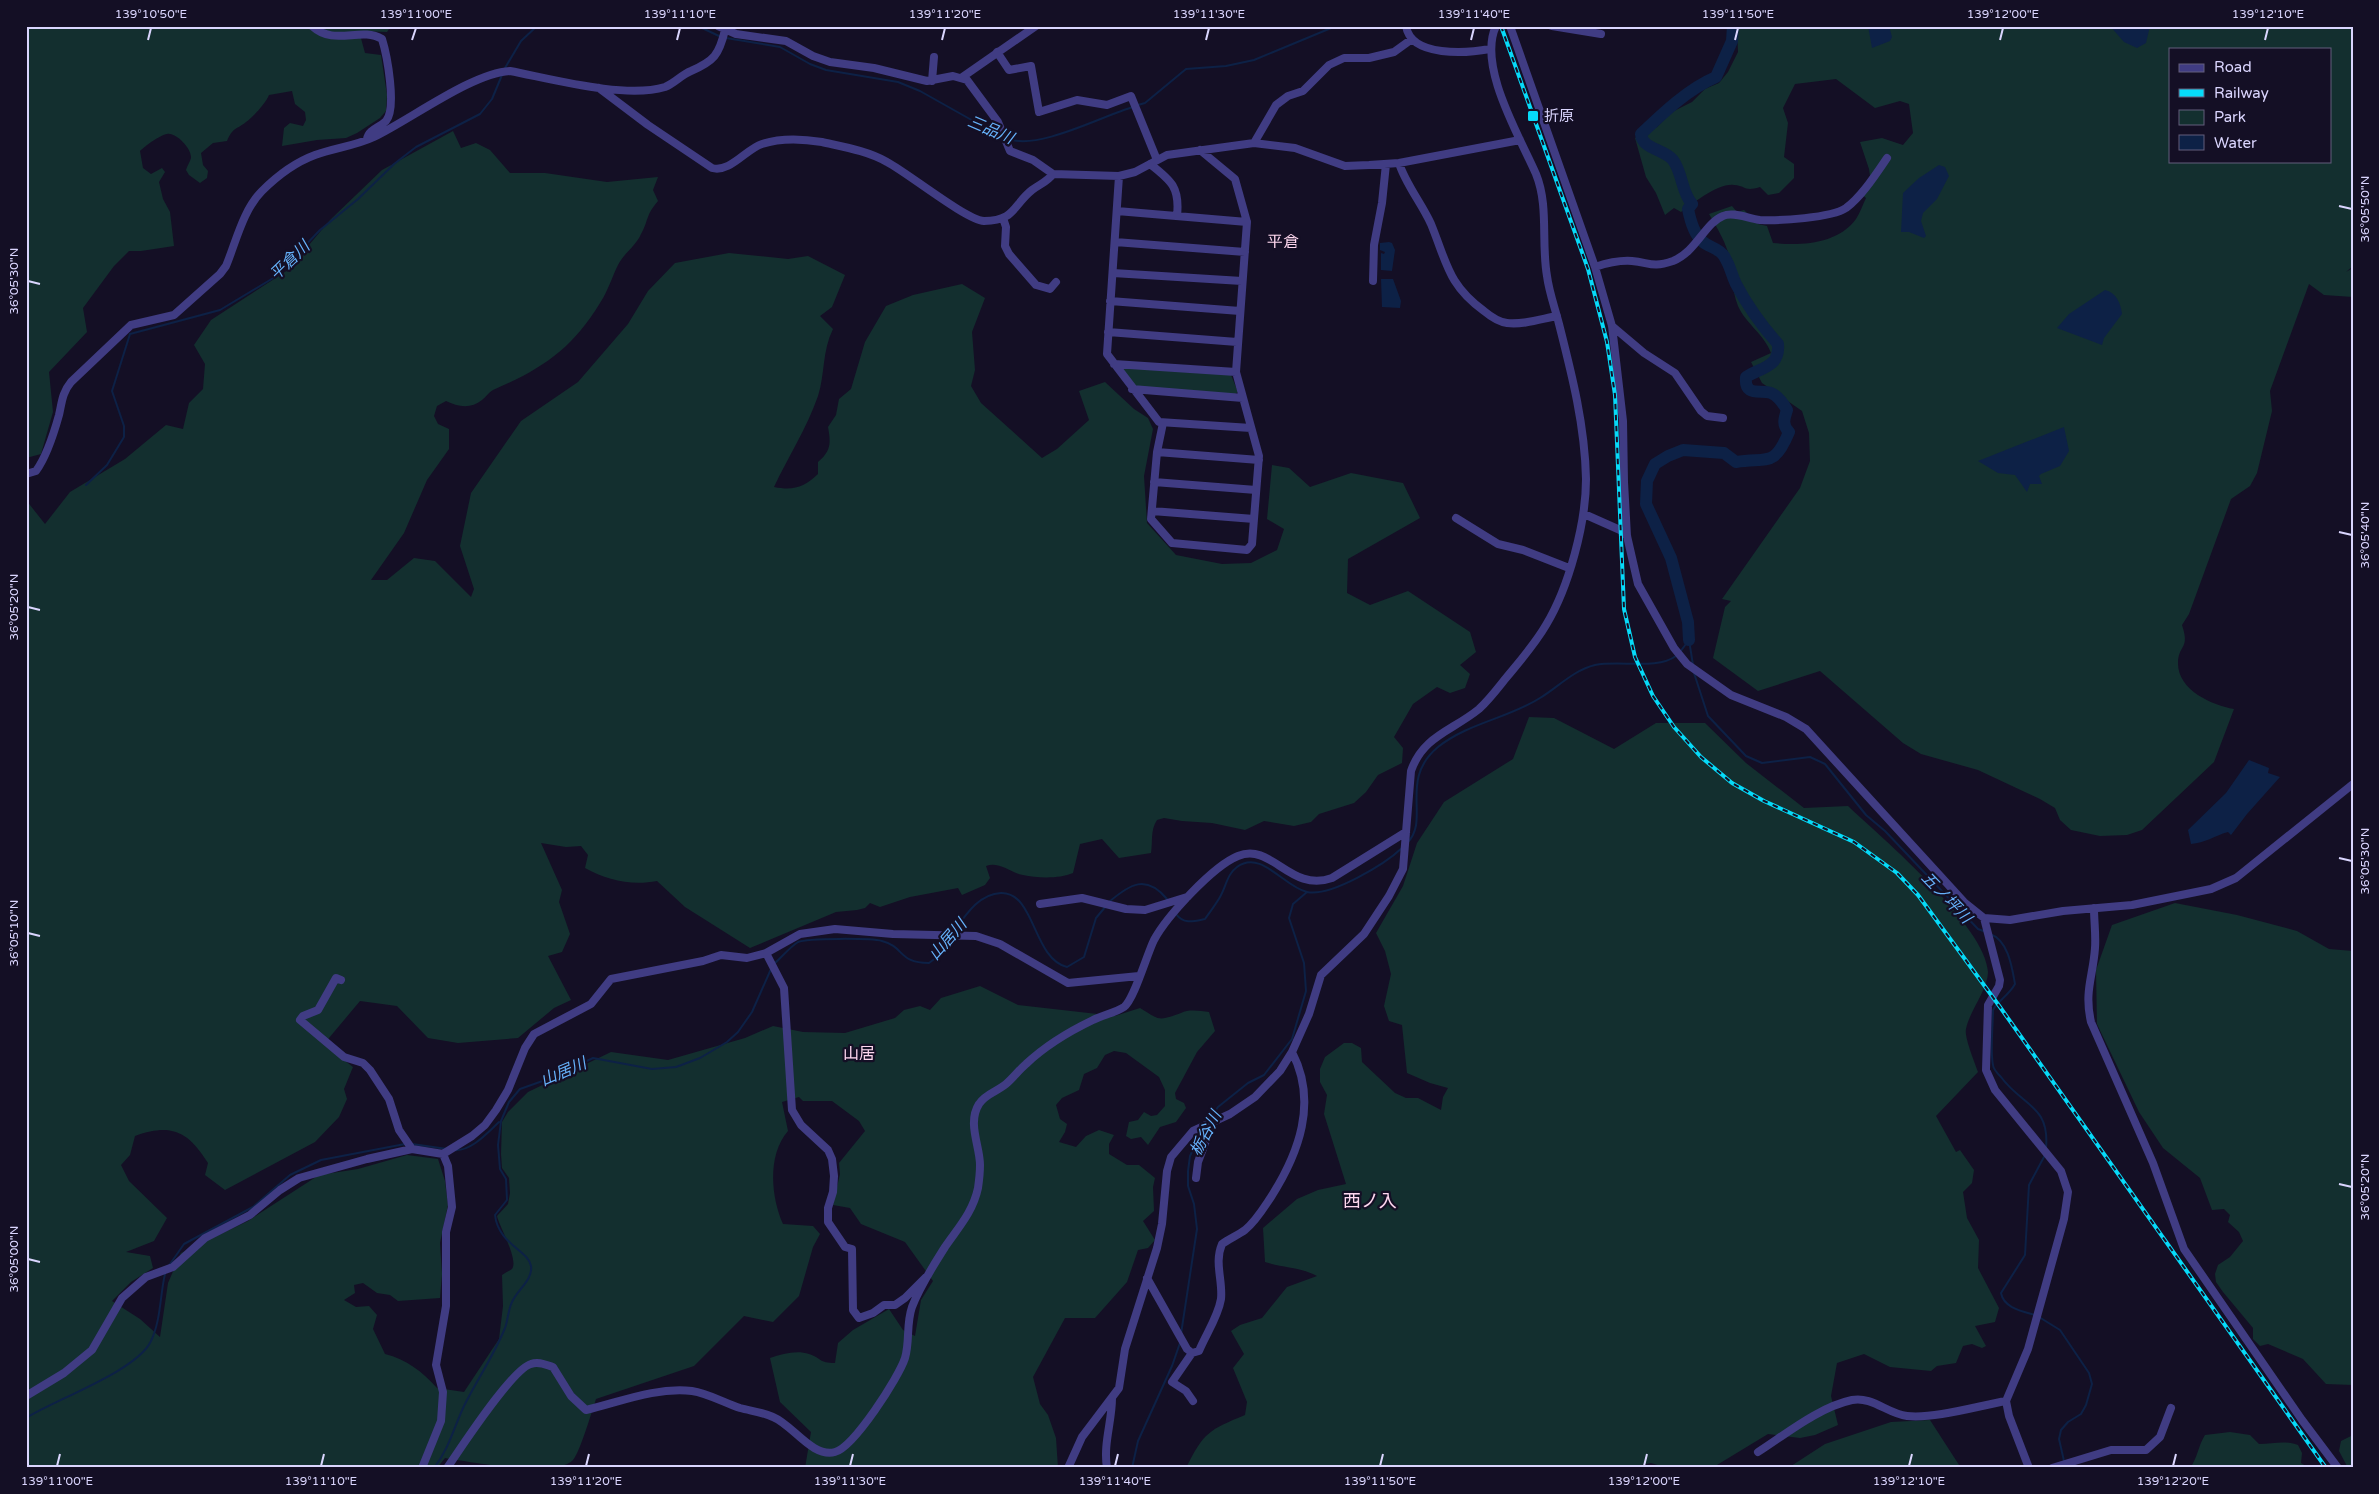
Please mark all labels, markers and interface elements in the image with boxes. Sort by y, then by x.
text: 139°10'50"E [115,7,188,21]
text: 139°11'00"E [380,7,453,21]
text: 139°11'10"E [644,7,717,21]
text: 139°11'20"E [909,7,982,21]
text: 139°11'30"E [1173,7,1246,21]
text: 139°11'40"E [1438,7,1511,21]
text: 139°11'50"E [1702,7,1775,21]
text: 139°12'00"E [1967,7,2040,21]
text: 139°12'10"E [2232,7,2305,21]
legend [2169,48,2332,162]
text: Road [2214,58,2252,76]
text: Railway [2214,84,2269,102]
place label: 折原 [1544,107,1574,125]
text: Park [2214,108,2246,126]
marker: 折原 [1526,109,1540,123]
water label: 三品川 [965,111,1018,149]
text: Water [2214,134,2257,152]
text: 36°05'50"N [2358,176,2372,242]
district label: 平倉 [1267,232,1299,252]
water label: 平倉川 [265,235,315,285]
text: 36°05'30"N [7,248,21,314]
text: 36°05'40"N [2358,502,2372,568]
text: 36°05'20"N [7,574,21,640]
text: 36°05'30"N [2358,828,2372,894]
water label: 五ノ坪川 [1917,868,1977,929]
text: 36°05'10"N [7,900,21,966]
water label: 山居川 [924,913,972,964]
district label: 山居 [843,1044,875,1064]
water label: 山居川 [537,1053,591,1091]
water label: 栃谷川 [1186,1106,1227,1159]
text: 36°05'20"N [2358,1154,2372,1220]
district label: 西ノ入 [1343,1190,1397,1212]
text: 36°05'00"N [7,1226,21,1292]
text: 139°11'00"E [21,1474,94,1488]
text: 139°11'10"E [285,1474,358,1488]
text: 139°11'20"E [550,1474,623,1488]
text: 139°11'30"E [814,1474,887,1488]
text: 139°11'40"E [1079,1474,1152,1488]
text: 139°11'50"E [1344,1474,1417,1488]
text: 139°12'00"E [1608,1474,1681,1488]
text: 139°12'10"E [1873,1474,1946,1488]
text: 139°12'20"E [2137,1474,2210,1488]

